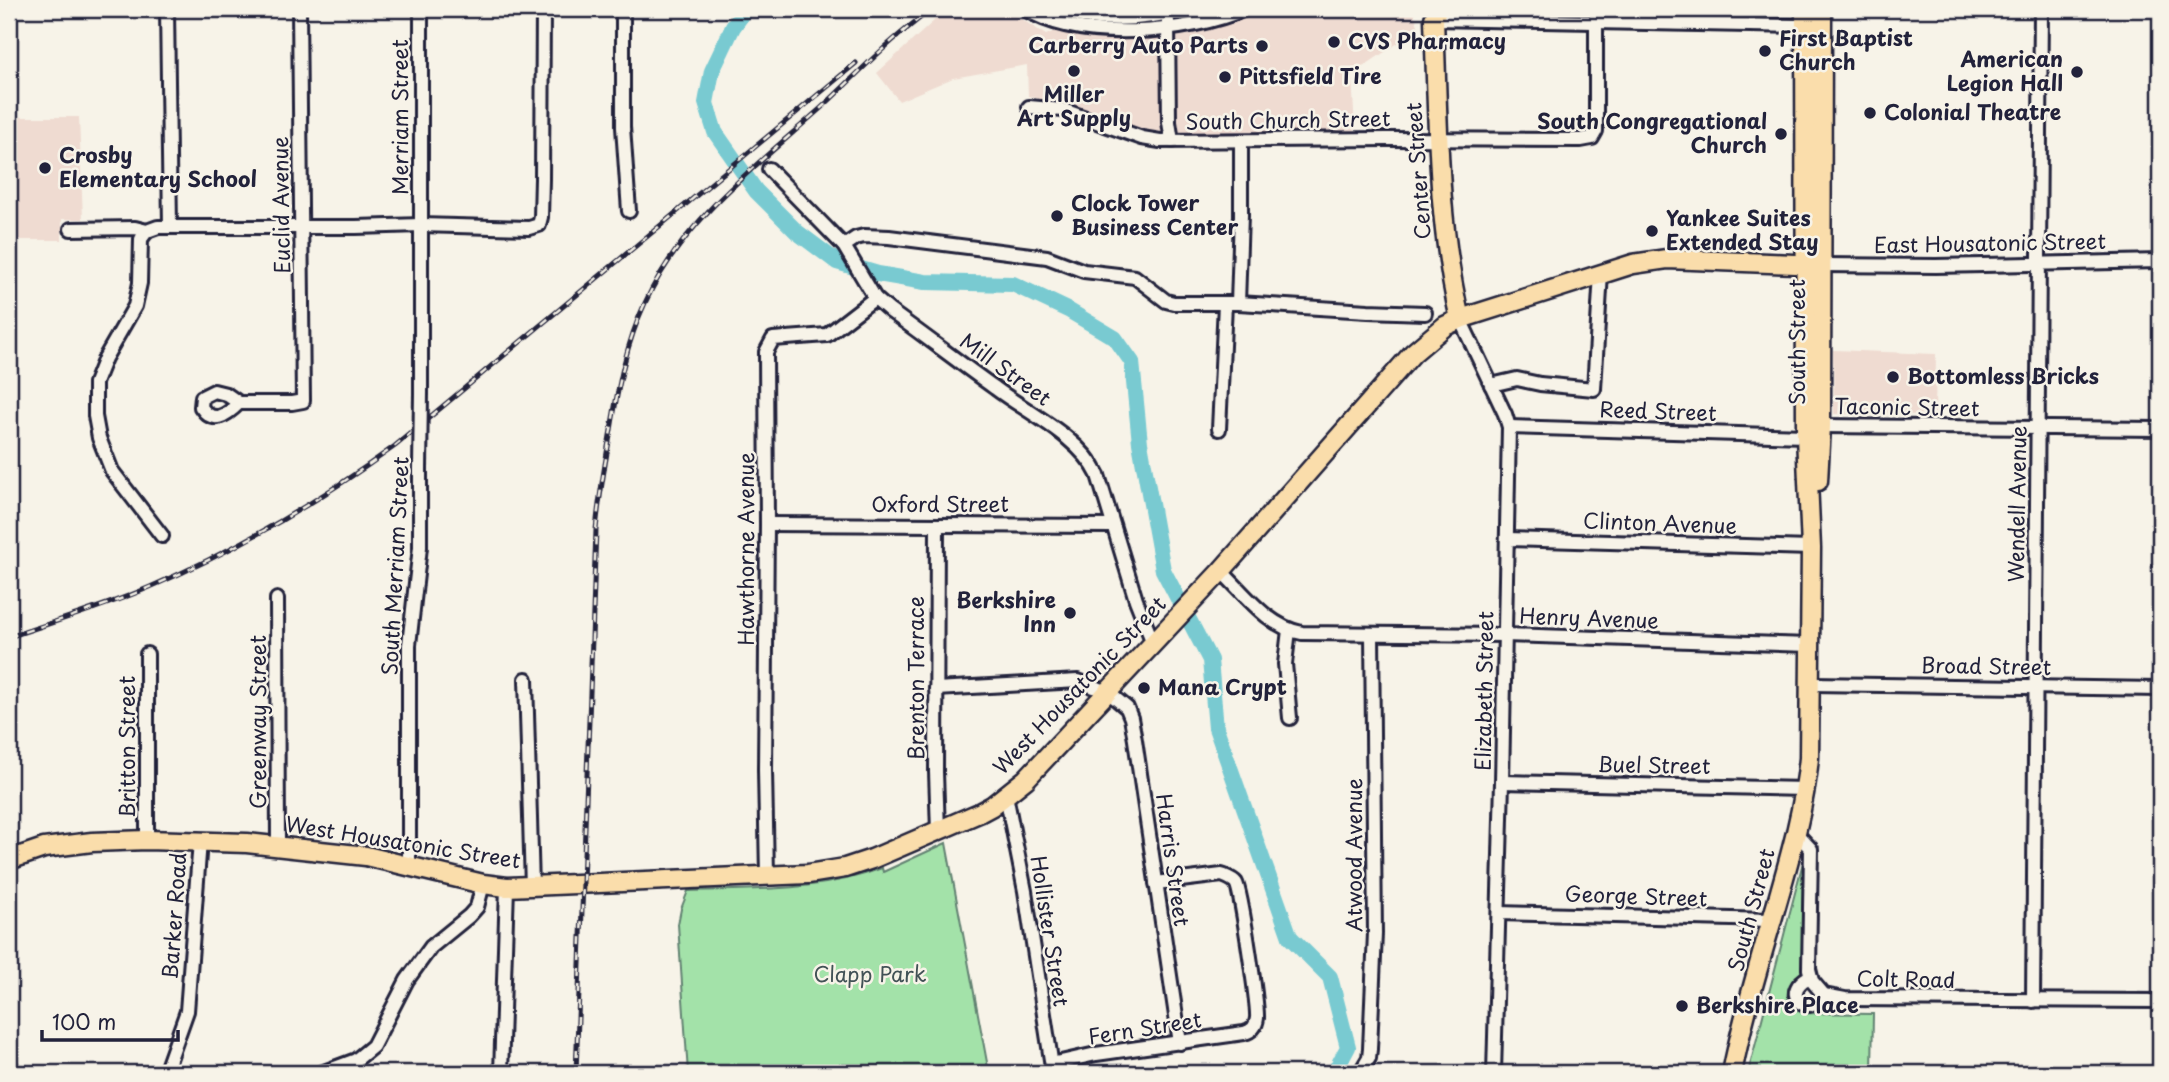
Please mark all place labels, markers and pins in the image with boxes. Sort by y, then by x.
place label: First Baptist Church [1779,21,1913,77]
place label: CVS Pharmacy [1348,24,1506,56]
place label: Carberry Auto Parts [1028,28,1248,60]
marker: CVS Pharmacy [1326,34,1342,50]
marker: Carberry Auto Parts [1254,38,1270,54]
place label: American Legion Hall [1947,42,2063,98]
marker: First Baptist Church [1757,43,1773,59]
place label: Pittsfield Tire [1239,59,1382,91]
marker: Miller Art Supply [1066,63,1082,79]
marker: American Legion Hall [2069,64,2085,80]
marker: Pittsfield Tire [1217,69,1233,85]
place label: Miller Art Supply [1016,77,1131,133]
place label: Colonial Theatre [1884,95,2061,127]
place label: South Congregational Church [1537,104,1767,160]
marker: Colonial Theatre [1862,105,1878,121]
marker: South Congregational Church [1773,126,1789,142]
place label: Crosby Elementary School [59,138,257,194]
marker: Crosby Elementary School [37,160,53,176]
place label: Clock Tower Business Center [1071,186,1238,242]
place label: Yankee Suites Extended Stay [1666,201,1819,257]
marker: Clock Tower Business Center [1049,208,1065,224]
marker: Yankee Suites Extended Stay [1644,223,1660,239]
place label: Bottomless Bricks [1907,359,2099,391]
marker: Bottomless Bricks [1885,369,1901,385]
place label: Berkshire Inn [956,583,1056,639]
marker: Berkshire Inn [1062,605,1078,621]
place label: Mana Crypt [1158,670,1287,702]
marker: Mana Crypt [1136,680,1152,696]
place label: Berkshire Place [1696,988,1859,1020]
marker: Berkshire Place [1674,998,1690,1014]

